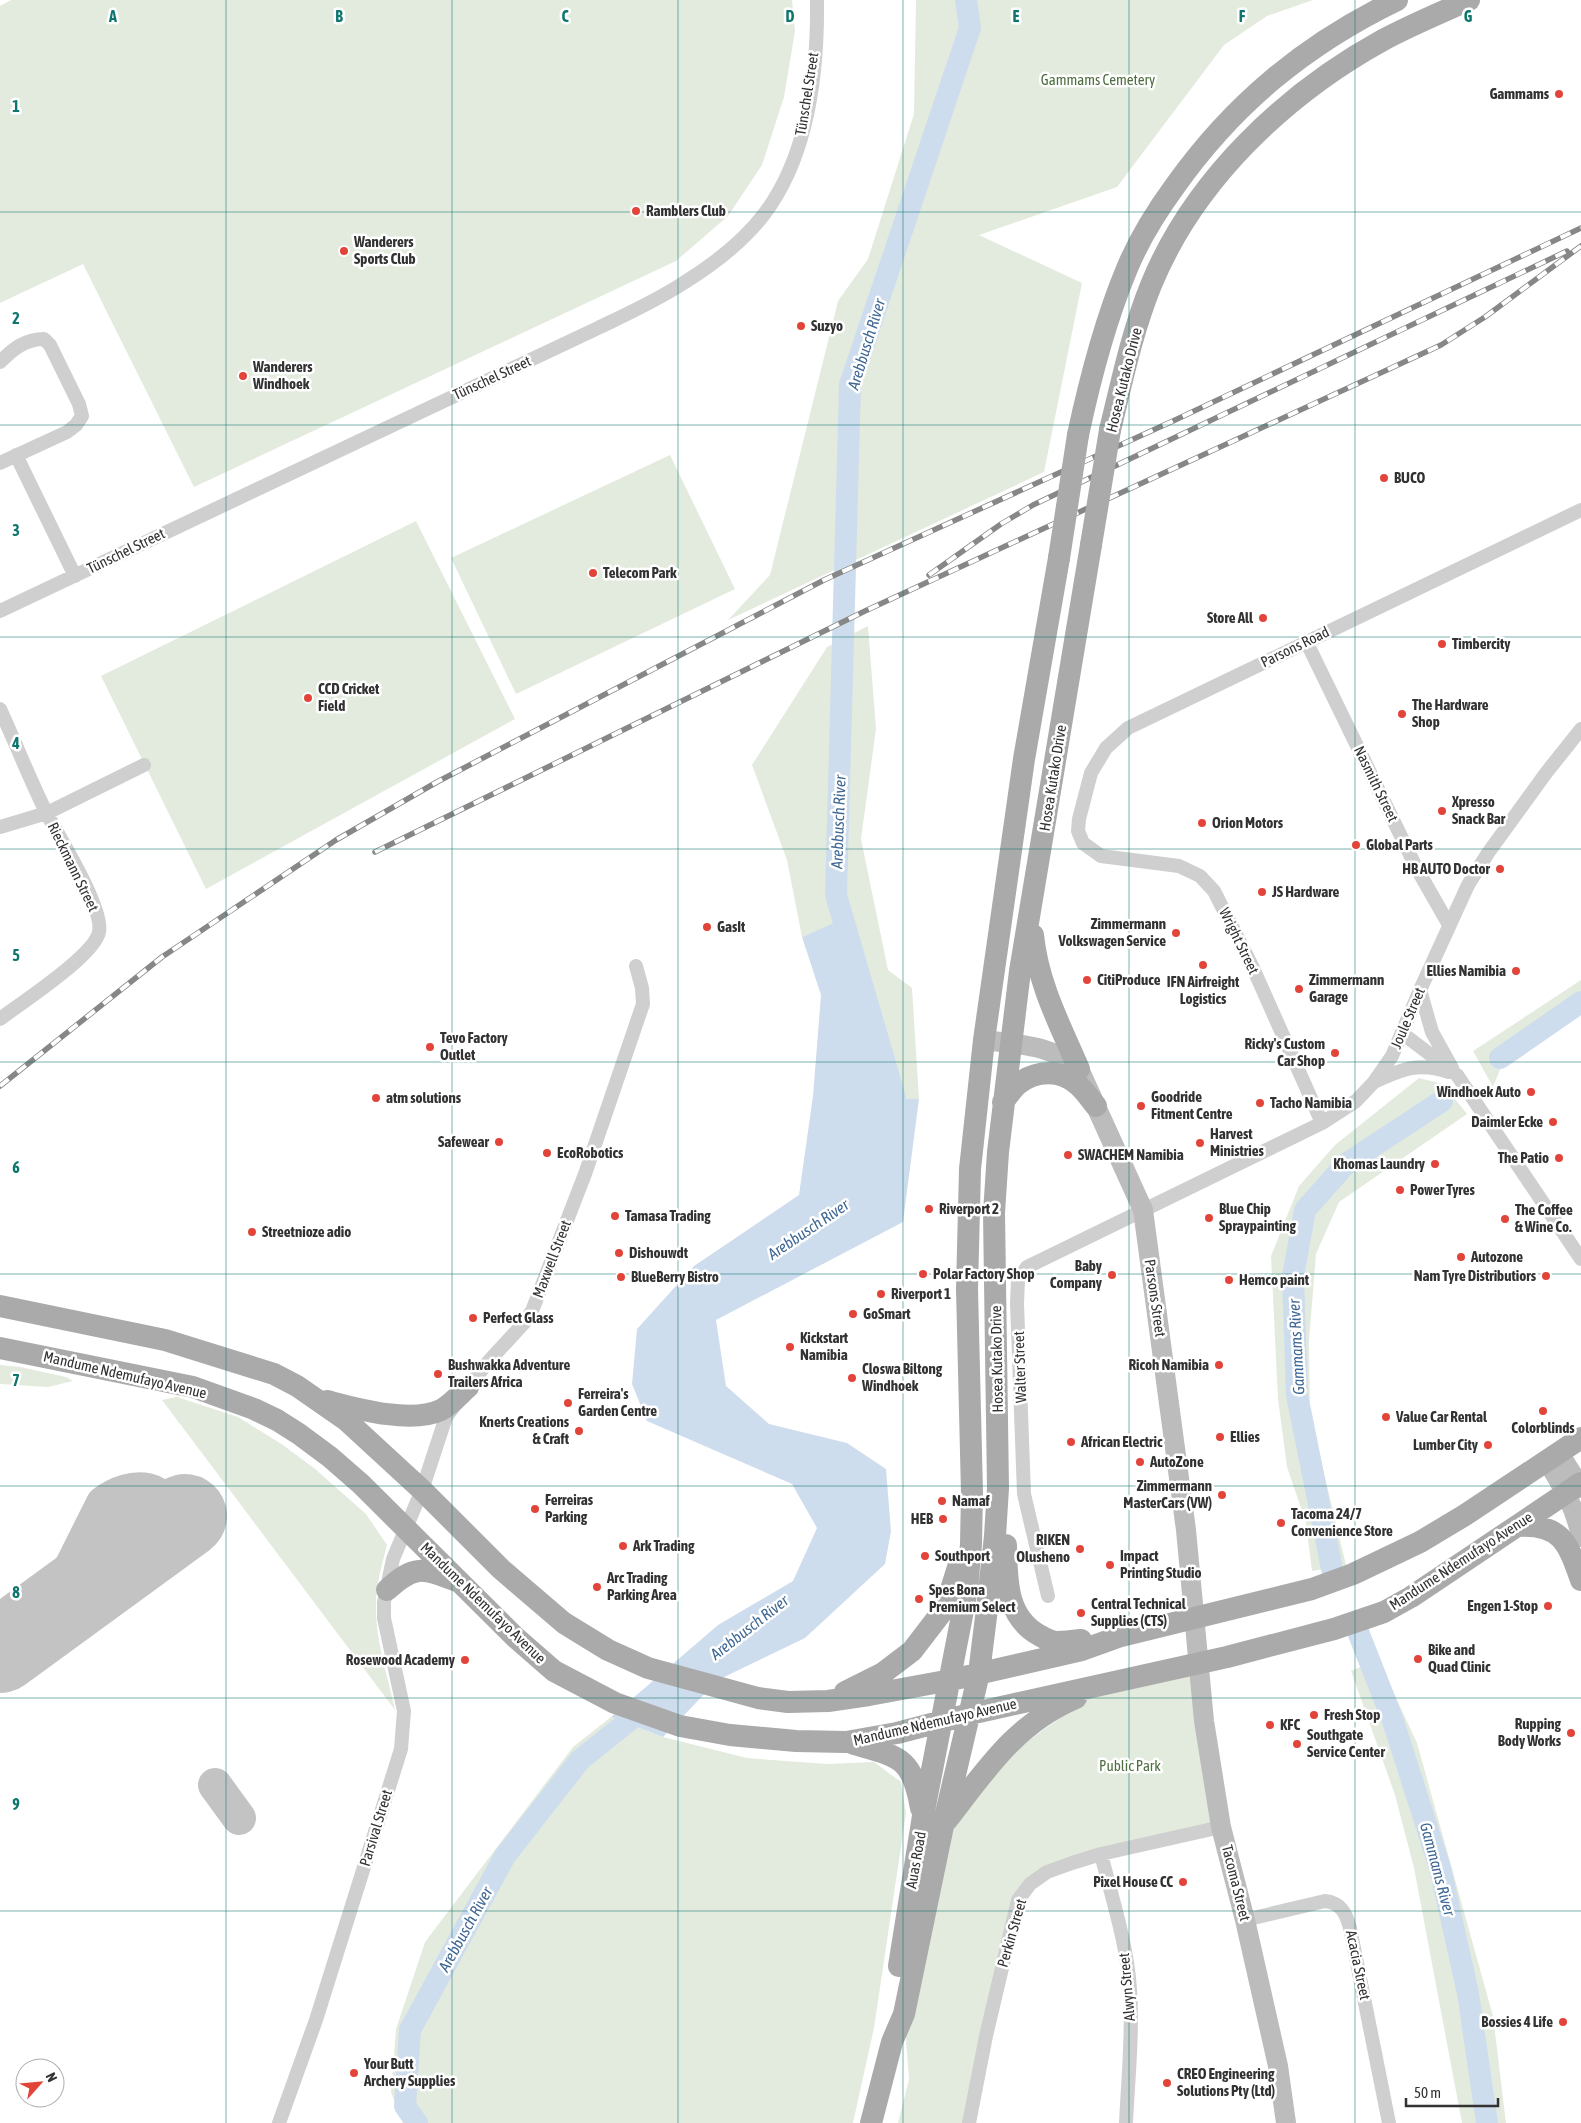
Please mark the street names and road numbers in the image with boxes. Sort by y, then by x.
street label: Tünschel Street [792,51,821,137]
street label: Hosea Kutako Drive [1102,326,1145,434]
street label: Tünschel Street [450,352,534,403]
street label: Tünschel Street [84,524,167,577]
street label: Parsons Road [1258,623,1332,670]
street label: Hosea Kutako Drive [1036,723,1069,832]
street label: Nasmith Street [1351,743,1402,824]
street label: Rieckmann Street [45,819,102,914]
street label: Wright Street [1216,905,1263,977]
street label: Joule Street [1387,985,1428,1051]
street label: Maxwell Street [529,1218,574,1300]
street label: Parsons Street [1142,1258,1169,1338]
street label: Hosea Kutako Drive [987,1305,1006,1413]
street label: Walter Street [1010,1331,1029,1403]
street label: Mandume Ndemufayo Avenue [42,1347,209,1402]
street label: Mandume Ndemufayo Avenue [1386,1508,1536,1613]
street label: Mandume Ndemufayo Avenue [417,1539,549,1667]
street label: Mandume Ndemufayo Avenue [852,1694,1018,1749]
street label: Parsival Street [356,1788,395,1868]
street label: Auas Road [902,1830,929,1890]
street label: Tacoma Street [1219,1843,1254,1923]
street label: Perkin Street [994,1897,1029,1969]
street label: Acacia Street [1343,1928,1374,2001]
street label: Alwyn Street [1115,1952,1138,2022]

